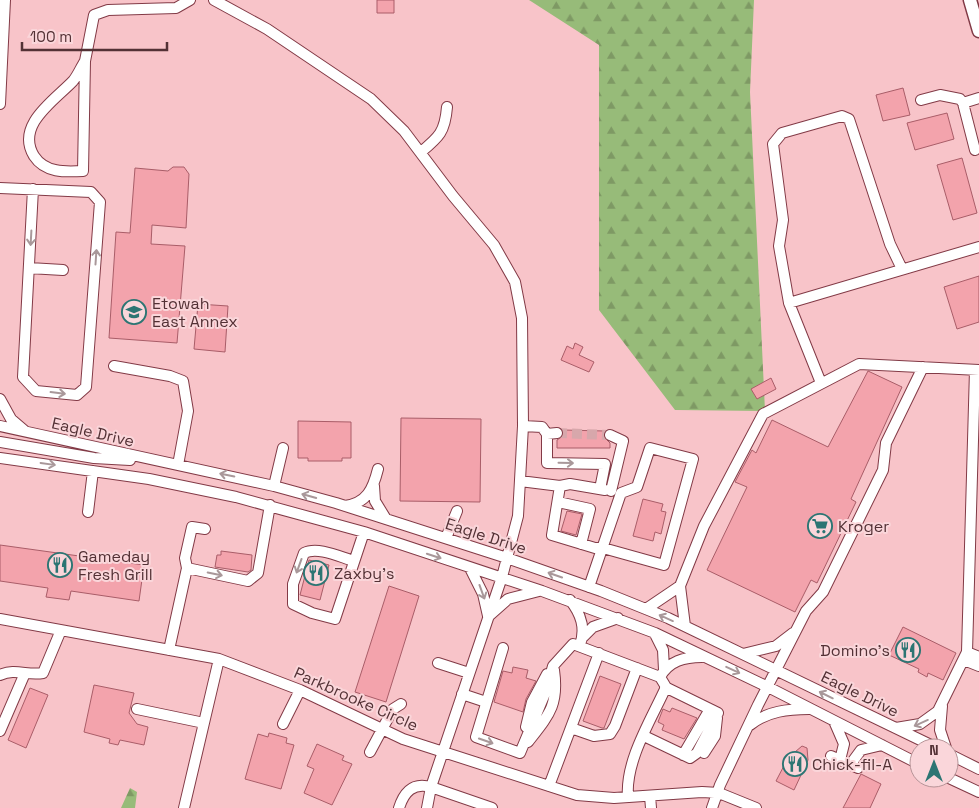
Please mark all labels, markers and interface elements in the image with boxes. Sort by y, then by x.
scale bar [22,20,168,52]
text: 100 m [30,27,72,46]
one-way arrow [26,230,35,246]
one-way arrow [91,249,100,265]
place label: Etowah East Annex [152,293,238,332]
school or university icon: Etowah East Annex [121,299,147,325]
one-way arrow [49,388,65,398]
street label: Eagle Drive [50,412,136,452]
one-way arrow [558,458,574,468]
one-way arrow [40,460,56,470]
one-way arrow [219,470,235,480]
one-way arrow [301,490,317,500]
street label: Eagle Drive [443,513,529,559]
supermarket icon: Kroger [807,513,833,539]
place label: Kroger [838,516,889,537]
place label: Gameday Fresh Grill [78,546,153,585]
one-way arrow [425,551,441,561]
restaurant icon: Gameday Fresh Grill [47,552,73,578]
one-way arrow [294,557,303,573]
restaurant icon: Zaxby's [303,560,329,586]
place label: Zaxby's [334,563,394,584]
one-way arrow [207,570,223,579]
one-way arrow [547,570,563,579]
one-way arrow [477,583,487,599]
one-way arrow [659,612,674,622]
restaurant icon: Domino's [895,637,921,663]
place label: Domino's [820,640,890,661]
street label: Parkbrooke Circle [291,662,421,736]
one-way arrow [725,666,740,675]
street label: Eagle Drive [818,666,902,722]
one-way arrow [819,690,834,700]
one-way arrow [914,718,929,728]
one-way arrow [478,737,494,746]
north arrow [909,738,959,788]
text: N [929,741,939,759]
restaurant icon: Chick-fil-A [782,751,808,777]
place label: Chick-fil-A [812,754,892,775]

